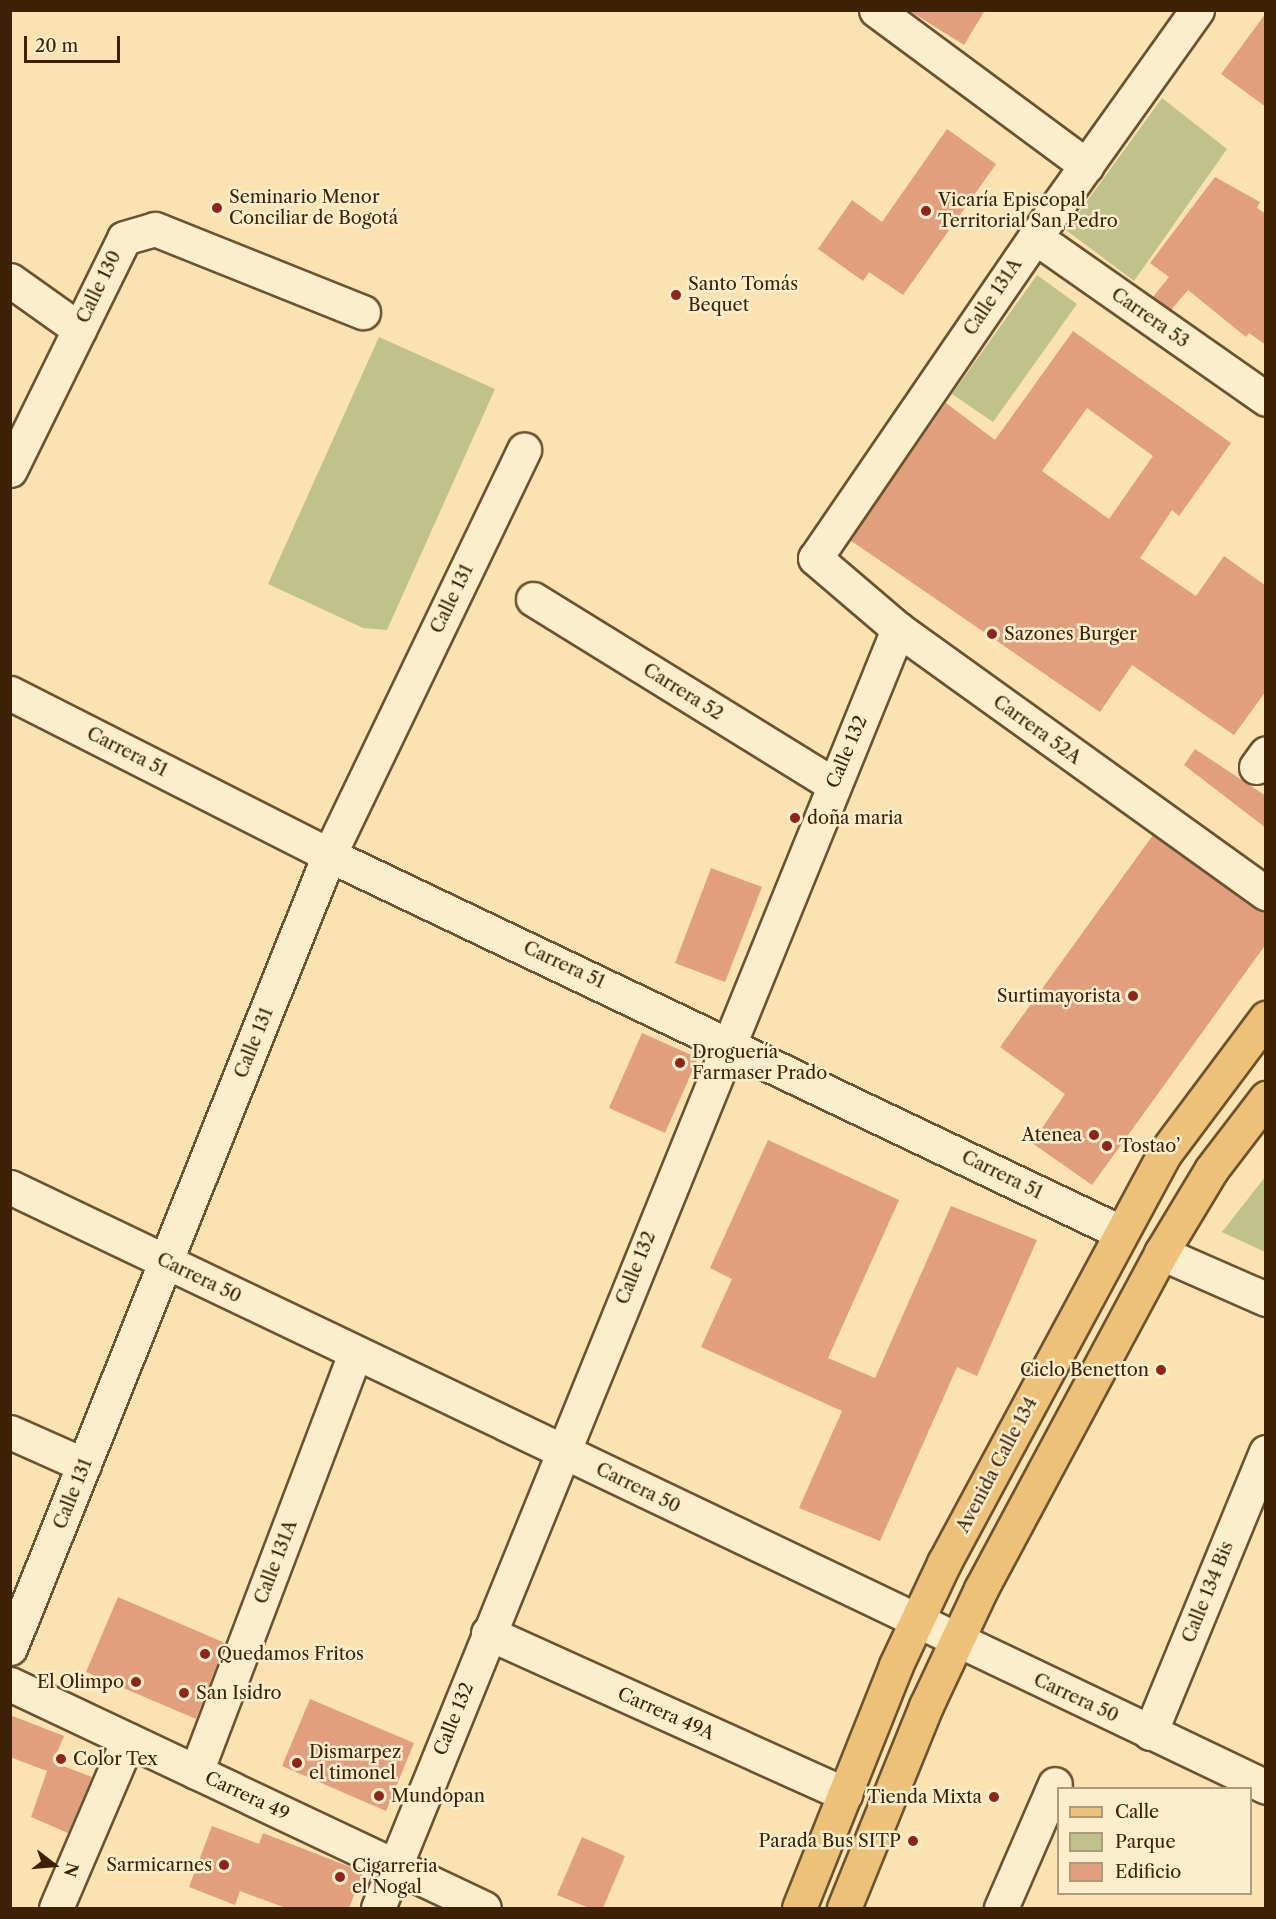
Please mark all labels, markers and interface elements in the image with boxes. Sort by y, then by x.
scale bar [27,24,123,62]
text: 20 m [35,35,78,57]
place label: Seminario Menor Conciliar de Bogotá [229,187,399,230]
place label: Vicaría Episcopal Territorial San Pedro [938,190,1118,232]
marker: Seminario Menor Conciliar de Bogotá [210,201,224,215]
marker: Vicaría Episcopal Territorial San Pedro [919,204,933,218]
street label: Calle 130 [72,247,126,327]
street label: Calle 131A [959,254,1027,340]
place label: Santo Tomás Bequet [688,274,799,316]
street label: Carrera 53 [1107,283,1193,353]
marker: Santo Tomás Bequet [669,288,683,302]
street label: Calle 131 [426,561,478,637]
place label: Sazones Burger [1004,623,1137,645]
marker: Sazones Burger [985,627,999,641]
street label: Carrera 52 [639,659,727,725]
street label: Carrera 52A [989,691,1085,769]
street label: Calle 132 [822,712,872,792]
street label: Carrera 51 [83,723,171,781]
place label: doña maria [807,807,903,829]
marker: doña maria [788,811,802,825]
street label: Carrera 51 [520,937,608,993]
place label: Surtimayorista [997,985,1121,1007]
marker: Surtimayorista [1126,989,1140,1003]
street label: Calle 131 [230,1005,278,1081]
place label: Droguería Farmaser Prado [692,1042,828,1084]
marker: Droguería Farmaser Prado [673,1056,687,1070]
place label: Atenea [1022,1124,1082,1146]
marker: Atenea [1087,1128,1101,1142]
place label: Tostao’ [1119,1135,1180,1157]
marker: Tostao’ [1100,1139,1114,1153]
street label: Carrera 51 [958,1146,1046,1204]
street label: Calle 132 [612,1228,660,1308]
street label: Carrera 50 [153,1248,245,1308]
place label: Ciclo Benetton [1020,1359,1149,1381]
marker: Ciclo Benetton [1154,1363,1168,1377]
street label: Avenida Calle 134 [952,1394,1042,1536]
street label: Calle 131 [49,1456,97,1532]
street label: Carrera 50 [592,1458,684,1518]
street label: Calle 131A [250,1517,302,1607]
street label: Calle 134 Bis [1178,1538,1238,1646]
place label: Quedamos Fritos [217,1643,364,1665]
marker: Quedamos Fritos [198,1647,212,1661]
street label: Carrera 50 [1030,1669,1122,1727]
place label: El Olimpo [37,1671,124,1693]
marker: El Olimpo [129,1675,143,1689]
street label: Calle 132 [430,1679,478,1759]
place label: San Isidro [196,1682,282,1704]
street label: Carrera 49A [614,1683,718,1745]
marker: San Isidro [177,1686,191,1700]
place label: Dismarpez el timonel [309,1742,401,1784]
place label: Color Tex [73,1748,158,1770]
marker: Color Tex [54,1752,68,1766]
marker: Dismarpez el timonel [290,1756,304,1770]
street label: Carrera 49 [201,1767,293,1825]
place label: Mundopan [391,1785,485,1807]
place label: Tienda Mixta [867,1786,982,1808]
legend [1057,1787,1252,1895]
marker: Mundopan [372,1789,386,1803]
marker: Tienda Mixta [987,1790,1001,1804]
text: Calle [1115,1801,1159,1823]
place label: Parada Bus SITP [758,1830,901,1852]
text: Parque [1115,1831,1176,1853]
marker: Parada Bus SITP [906,1834,920,1848]
north arrow [24,1835,84,1895]
place label: Sarmicarnes [106,1854,212,1876]
place label: Cigarreria el Nogal [352,1856,438,1898]
marker: Sarmicarnes [217,1858,231,1872]
text: N [60,1861,83,1879]
text: Edificio [1115,1861,1181,1883]
marker: Cigarreria el Nogal [333,1870,347,1884]

